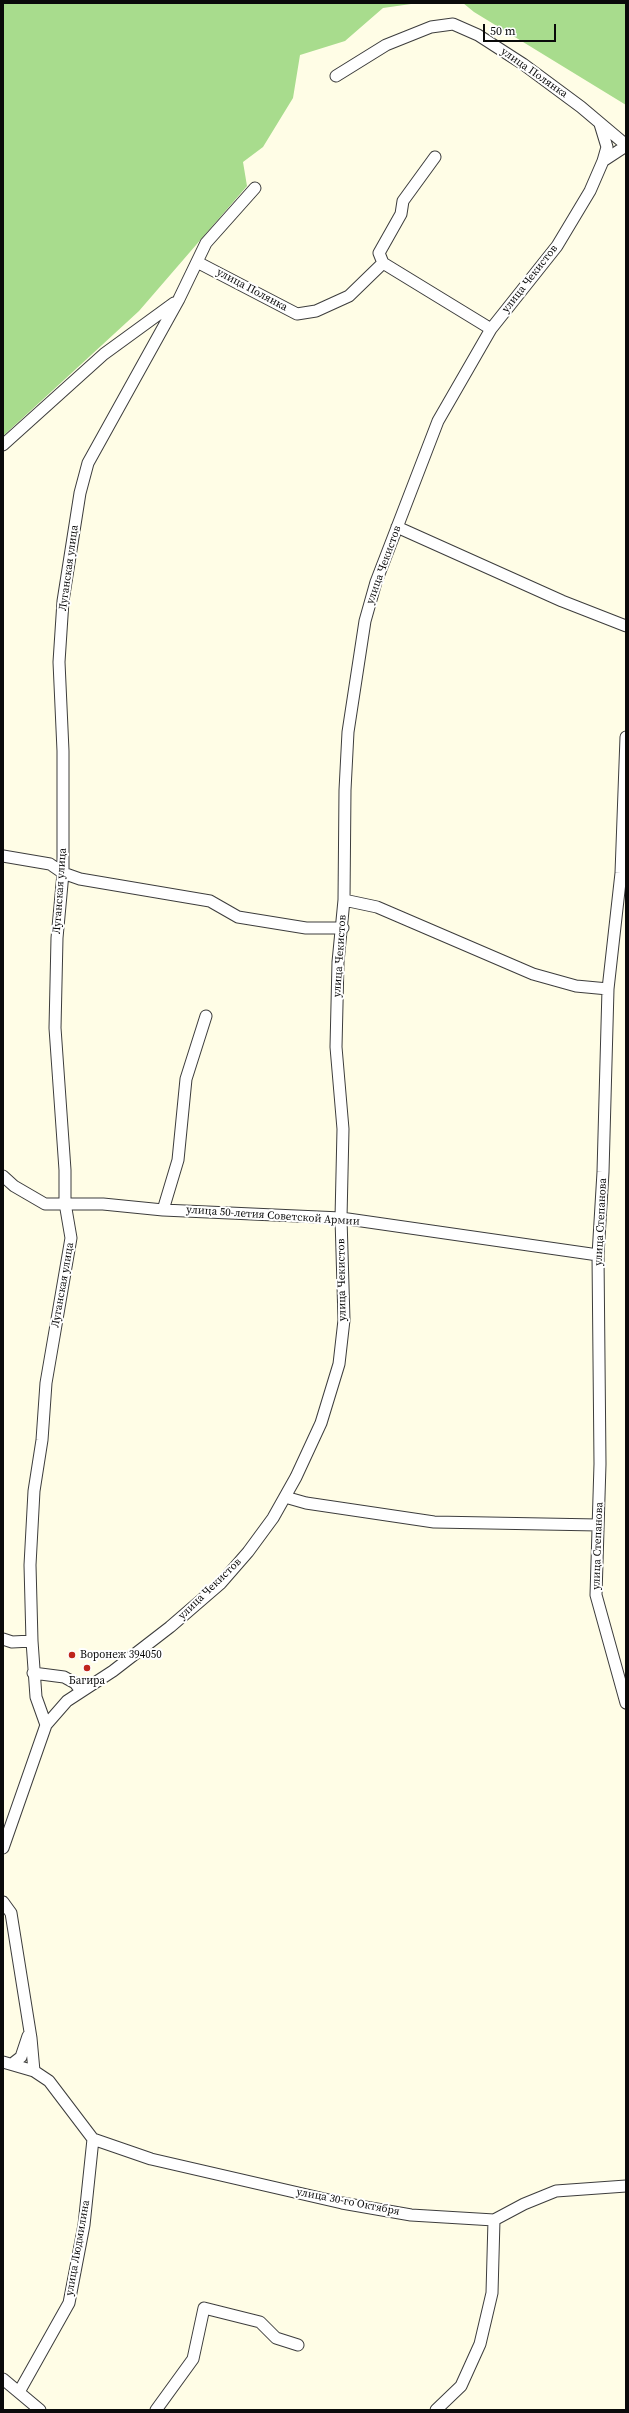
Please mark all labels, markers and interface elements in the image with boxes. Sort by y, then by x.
scale bar [485,16,558,42]
text: 50 m [490,23,516,39]
street label: улица Полянка [498,45,570,101]
street label: улица Чекистов [499,242,561,316]
street label: улица Полянка [214,266,290,314]
street label: Луганская улица [56,524,82,612]
street label: улица Чекистов [364,524,404,606]
street label: Луганская улица [50,847,70,935]
street label: улица Чекистов [331,914,349,998]
street label: улица Степанова [592,1178,610,1266]
street label: улица 50-летия Советской Армии [186,1203,360,1229]
street label: улица Чекистов [335,1239,349,1321]
street label: Луганская улица [49,1241,77,1329]
street label: улица Степанова [590,1502,606,1590]
street label: улица Чекистов [176,1556,244,1622]
place label: Воронеж 394050 [80,1648,162,1662]
marker: Воронеж 394050 [67,1650,77,1660]
marker: Багира [82,1663,92,1673]
place label: Багира [69,1674,105,1688]
street label: улица 30-го Октября [295,2186,401,2218]
street label: улица Людмилина [63,2199,93,2297]

